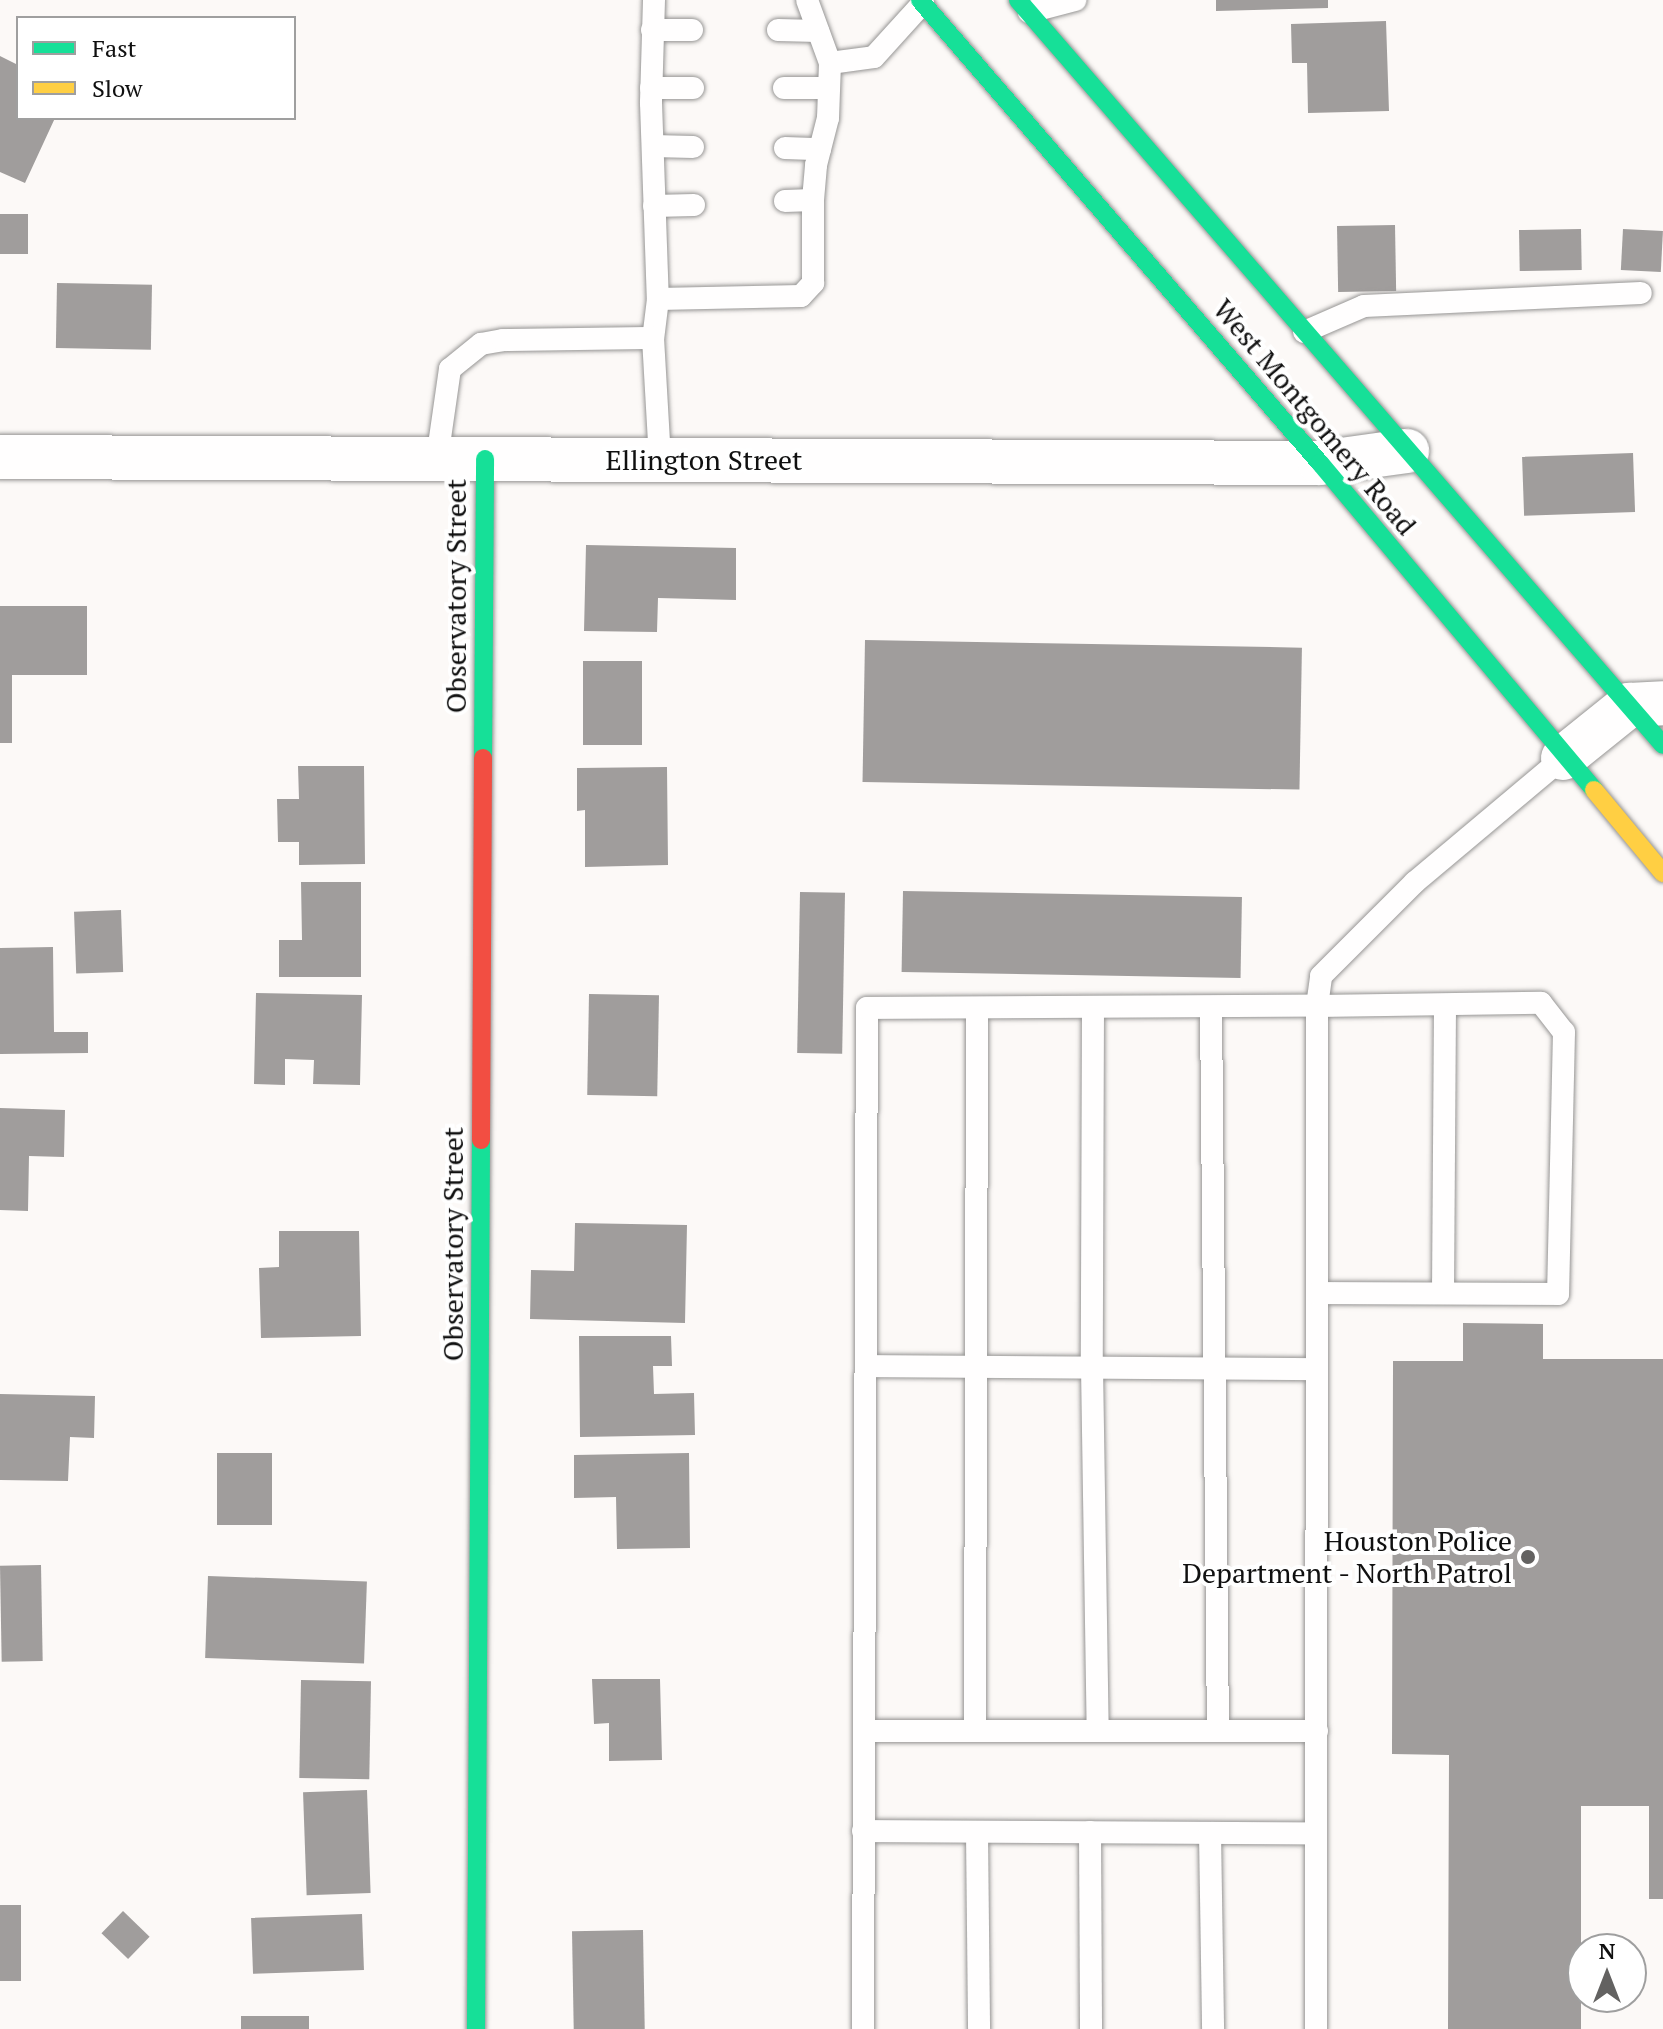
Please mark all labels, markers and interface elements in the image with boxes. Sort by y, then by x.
legend [16,16,296,120]
text: Fast [92,32,136,64]
text: Slow [92,72,143,104]
street label: West Montgomery Road [1206,292,1424,542]
street label: Ellington Street [606,443,802,477]
street label: Observatory Street [439,479,473,713]
street label: Observatory Street [436,1127,470,1361]
place label: Houston Police Department - North Patrol [1180,1524,1512,1590]
marker: Houston Police Department - North Patrol [1519,1548,1537,1566]
north arrow [1567,1933,1647,2013]
text: N [1599,1936,1615,1965]

